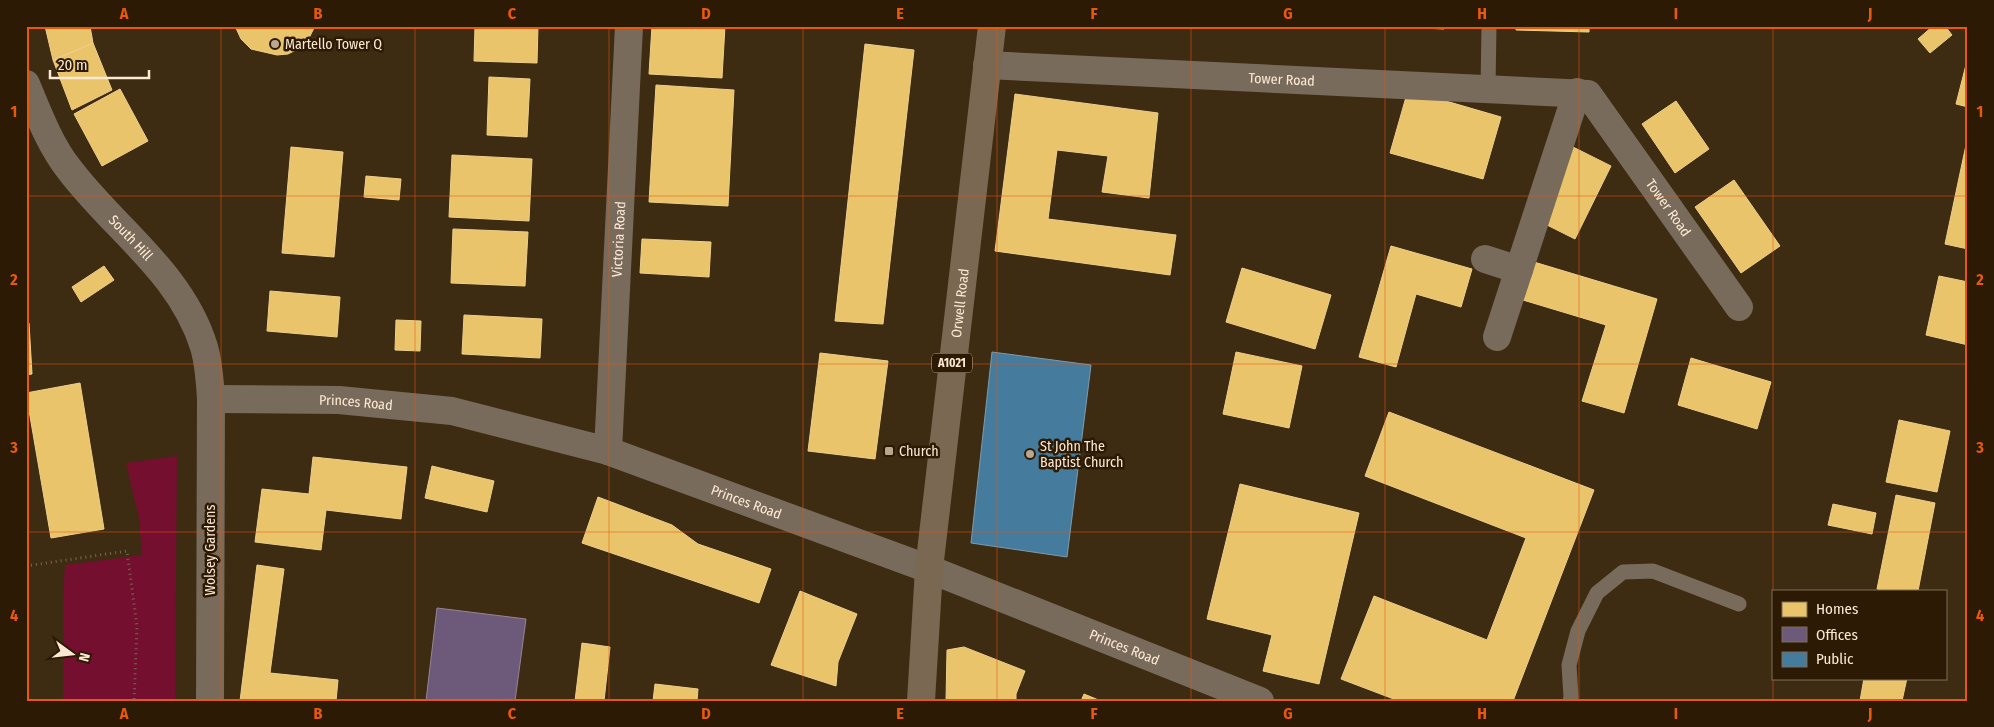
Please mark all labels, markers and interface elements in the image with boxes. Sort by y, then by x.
text: A [119,4,129,23]
text: B [314,4,323,23]
text: C [508,4,517,23]
text: D [701,4,711,23]
text: E [896,4,904,23]
text: F [1090,4,1098,23]
text: G [1283,4,1293,23]
text: H [1477,4,1487,23]
text: I [1674,4,1678,23]
text: J [1867,4,1872,23]
place label: Martello Tower Q [285,36,382,53]
marker: Martello Tower Q [269,38,281,50]
scale bar [50,48,149,80]
text: 20 m [58,56,88,74]
street label: Tower Road [1248,70,1315,90]
text: 1 [11,102,17,121]
text: 1 [1977,102,1983,121]
street label: Tower Road [1642,176,1694,240]
street label: Victoria Road [609,201,629,278]
street label: South Hill [105,212,156,264]
street label: Orwell Road [948,268,973,339]
text: 2 [9,270,18,289]
text: 2 [1975,270,1984,289]
road number: A1021 [932,353,972,372]
street label: Princes Road [319,392,393,414]
text: 3 [9,438,18,457]
place label: St John The Baptist Church [1040,438,1123,471]
text: 3 [1975,438,1984,457]
place label: Church [899,443,939,460]
marker: Church [883,445,895,457]
marker: St John The Baptist Church [1024,448,1036,460]
street label: Princes Road [709,482,784,523]
street label: Wolsey Gardens [202,505,219,595]
legend [1772,590,1946,680]
text: Homes [1816,600,1858,618]
text: 4 [10,606,18,625]
text: 4 [1976,606,1984,625]
street label: Princes Road [1087,626,1162,669]
text: Offices [1816,626,1858,644]
north arrow [48,630,98,680]
text: Public [1816,650,1854,668]
text: N [75,651,93,663]
text: A [119,704,129,723]
text: B [314,704,323,723]
text: C [508,704,517,723]
text: D [701,704,711,723]
text: E [896,704,904,723]
text: F [1090,704,1098,723]
text: G [1283,704,1293,723]
text: H [1477,704,1487,723]
text: I [1674,704,1678,723]
text: J [1867,704,1872,723]

